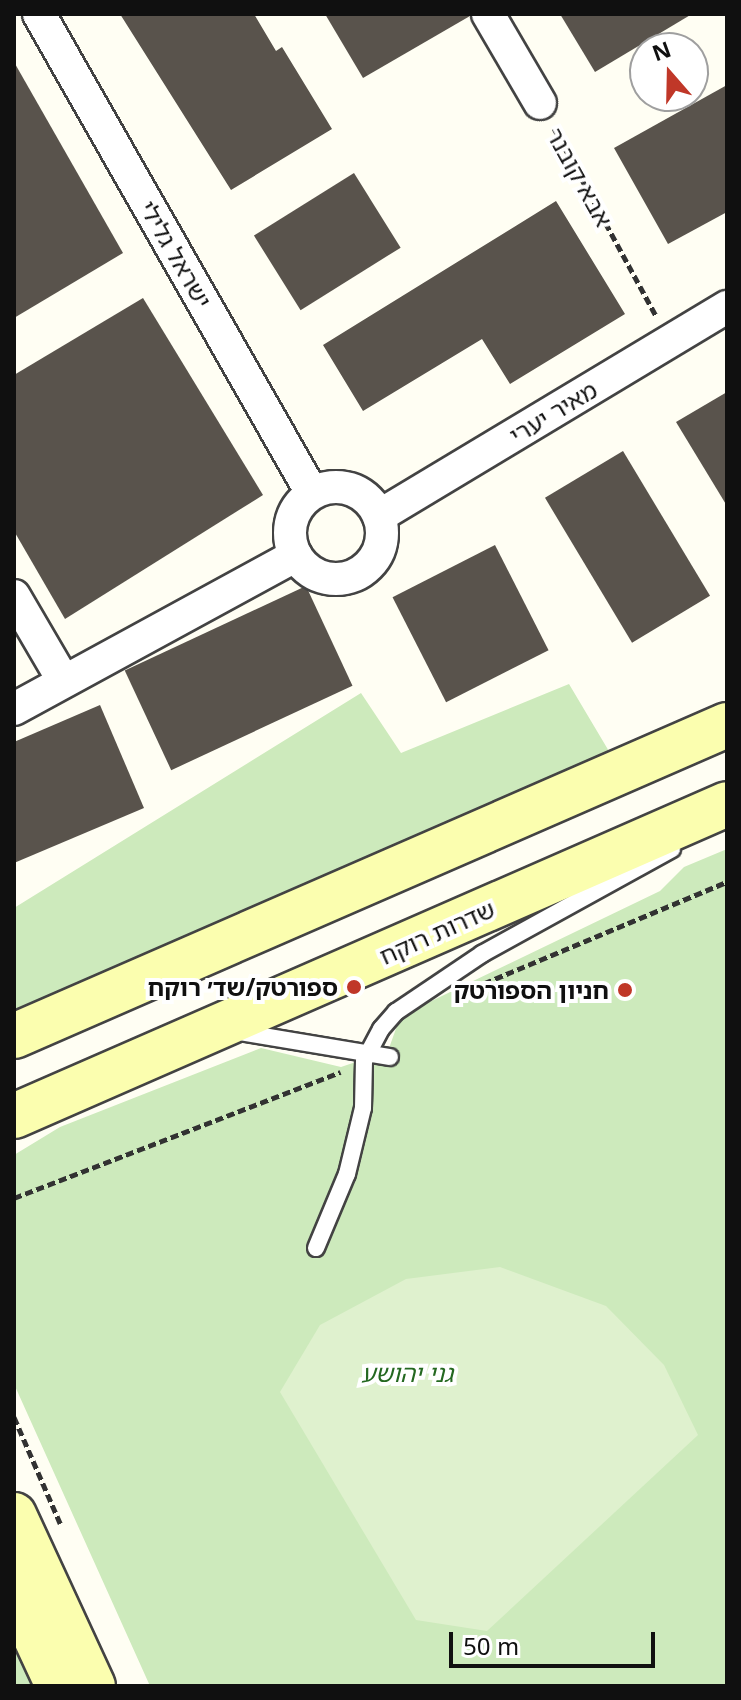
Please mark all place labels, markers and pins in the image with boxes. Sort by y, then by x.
place label: ספורטק/שד׳ רוקח [148,973,338,1001]
place label: חניון הספורטק [454,976,609,1004]
marker: ספורטק/שד׳ רוקח [345,978,363,996]
marker: חניון הספורטק [616,981,634,999]

